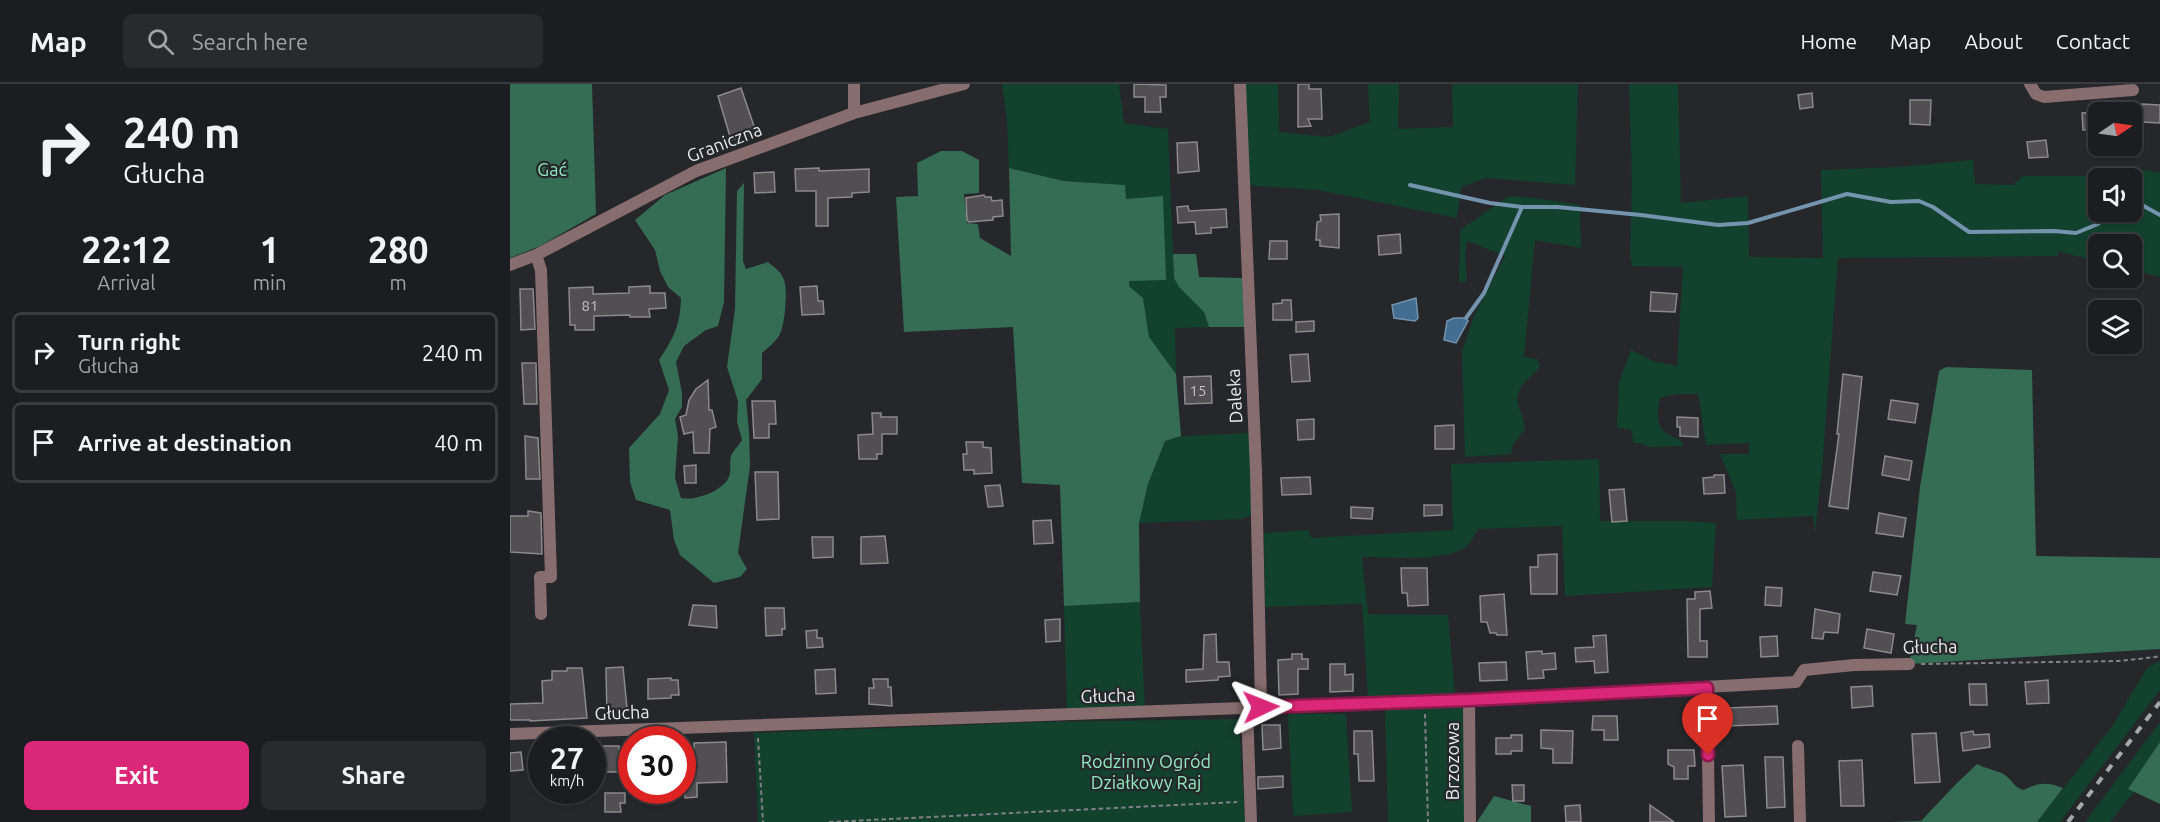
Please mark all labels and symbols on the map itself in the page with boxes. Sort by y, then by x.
north arrow [2088,102,2142,156]
street label: Graniczna [684,119,764,165]
park label: Gać [537,159,567,179]
house number: 81 [582,297,598,314]
street label: Daleka [1223,368,1245,424]
house number: 15 [1190,382,1206,399]
street label: Głucha [1902,636,1958,656]
position arrow [1229,675,1293,739]
street label: Głucha [1080,684,1136,706]
pin [1682,693,1733,755]
street label: Głucha [594,701,650,723]
street label: Brzozowa [1442,722,1462,800]
speed limit sign: 30 [618,726,696,804]
park label: Rodzinny Ogród Działkowy Raj [1081,751,1211,792]

